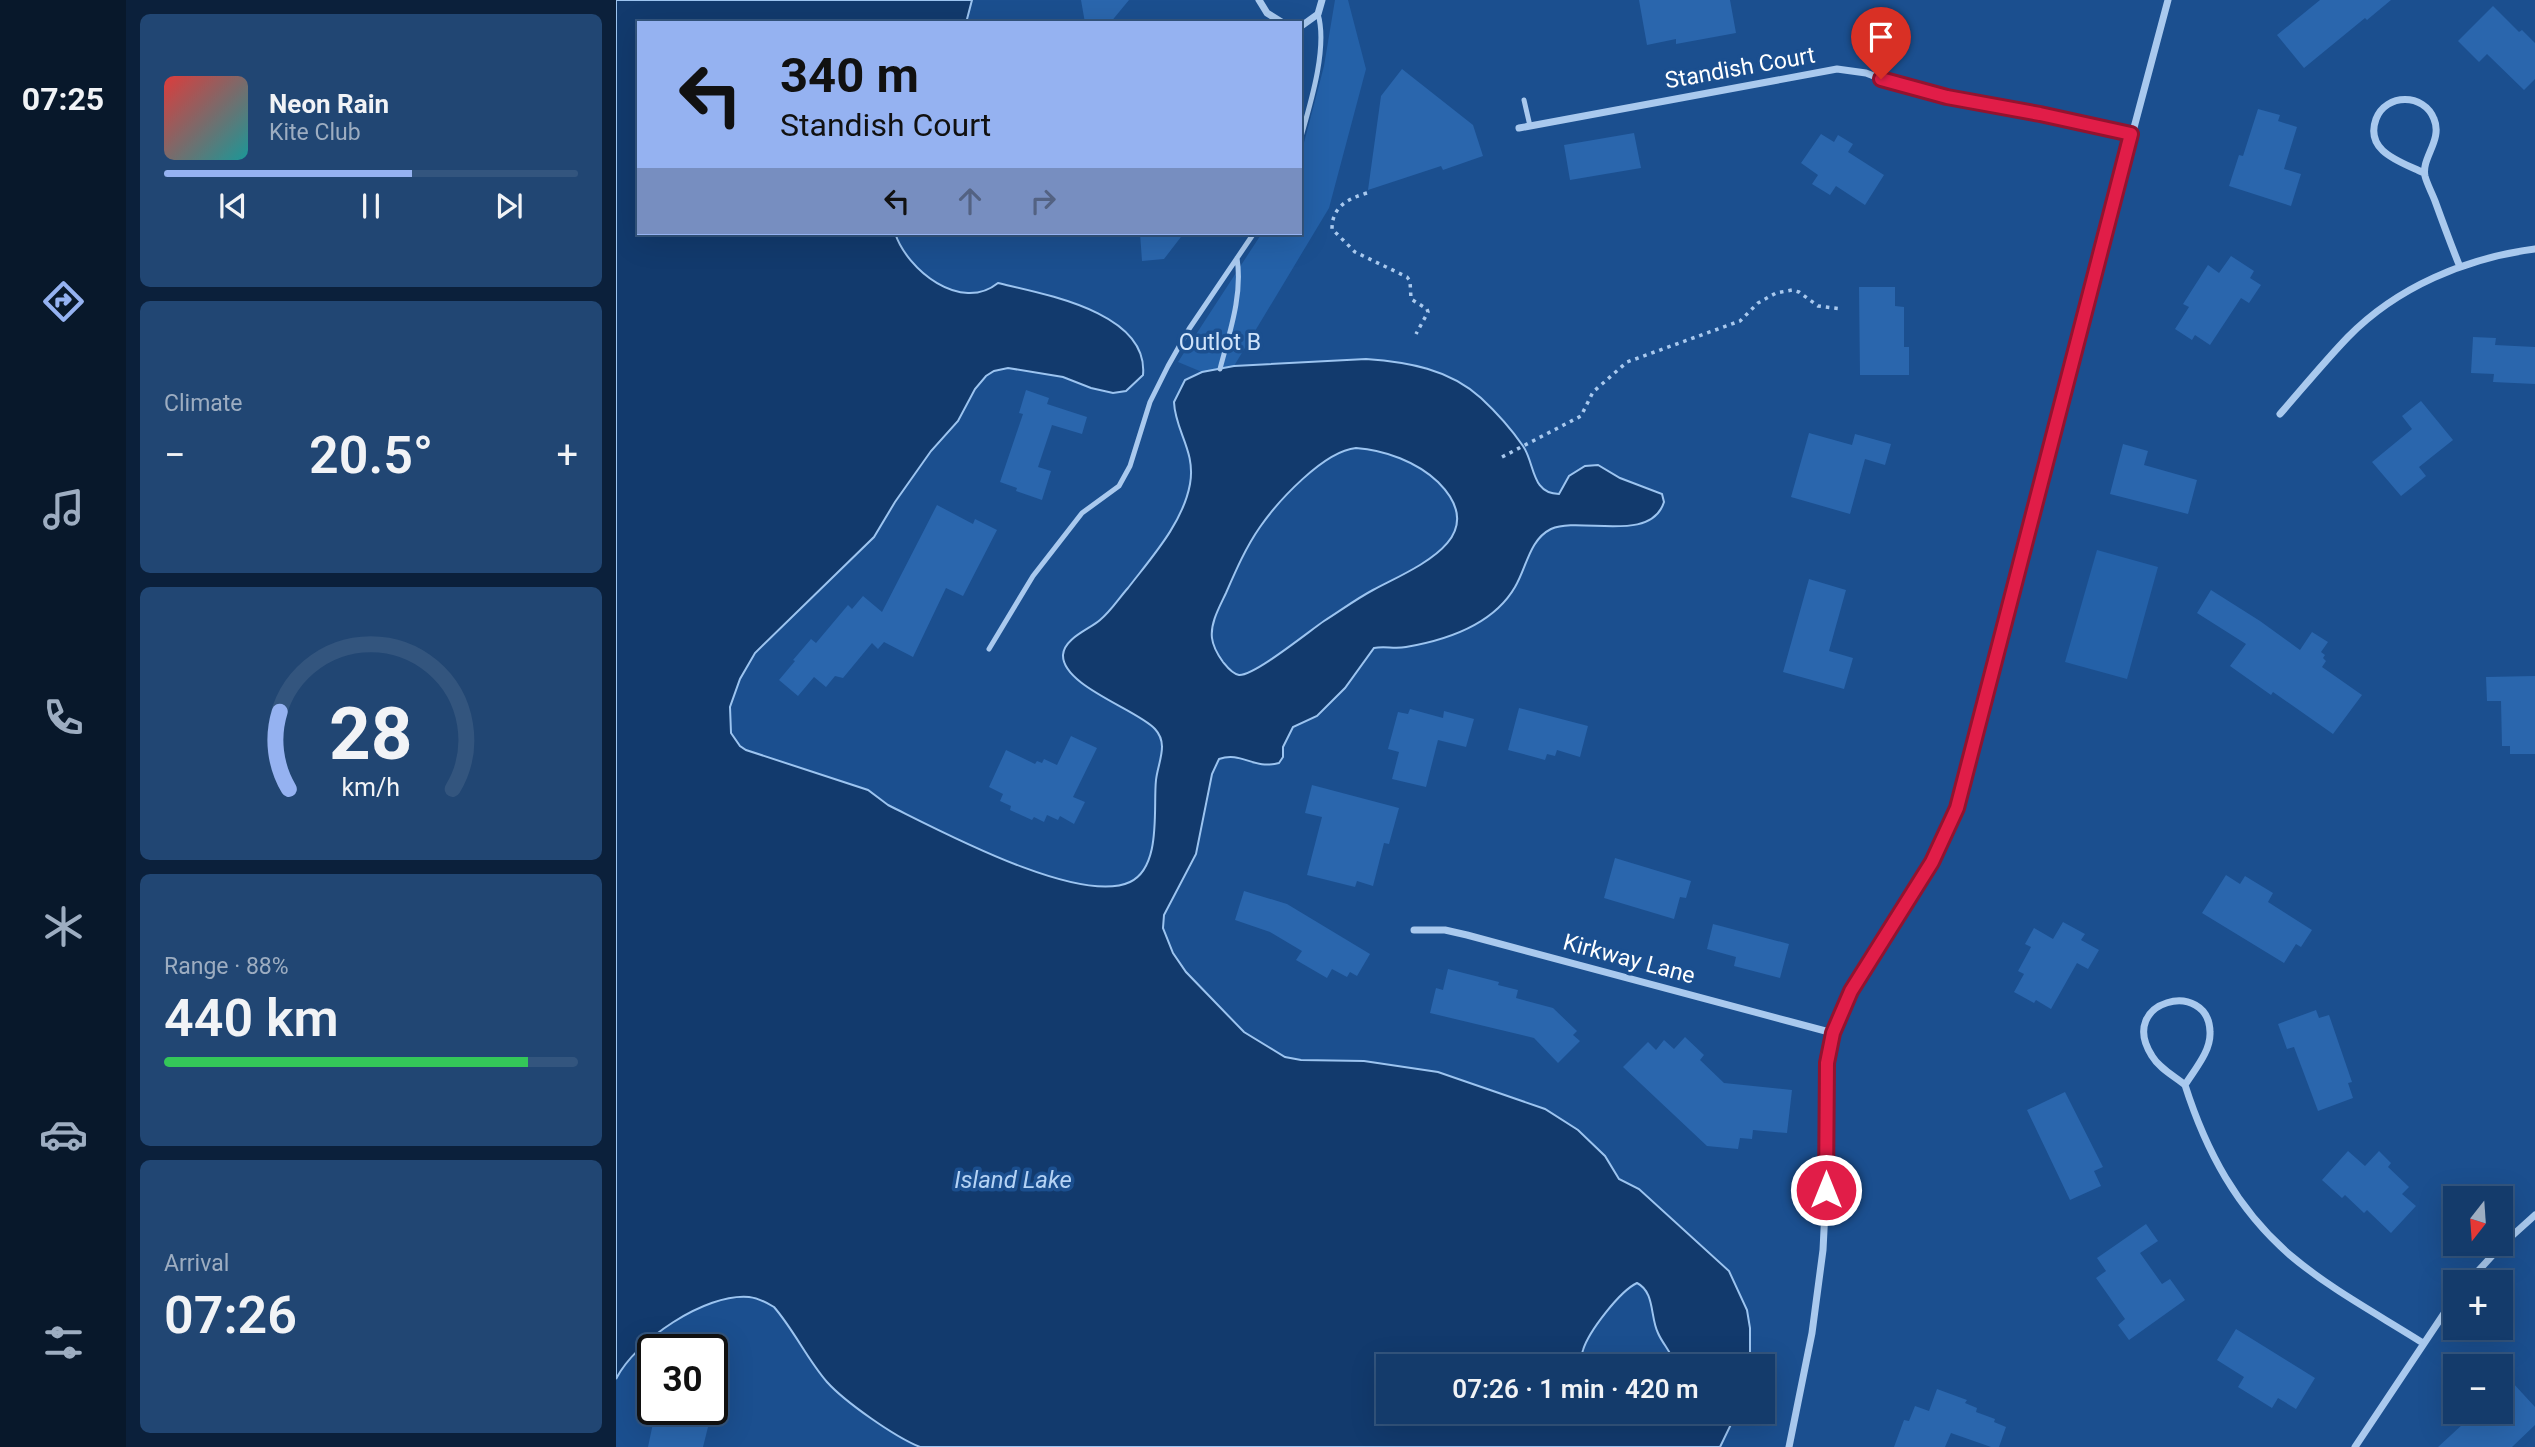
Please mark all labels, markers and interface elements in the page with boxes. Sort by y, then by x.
pin [1851,7,1911,79]
icon: arrive [1862,18,1900,56]
street label: Standish Court [1663,42,1817,94]
text: 340 m [780,47,919,104]
icon: left [665,49,756,140]
text: 07:25 [22,80,104,118]
text: Neon Rain [269,89,389,119]
text: Standish Court [780,106,991,144]
text: Kite Club [269,119,361,146]
icon: left [878,182,916,220]
icon: ahead [951,182,989,220]
icon: right [1024,182,1062,220]
icon: previous [214,187,252,225]
icon: pause [352,187,390,225]
icon: next [490,187,528,225]
icon: directions [39,277,88,326]
park label: Outlot B [1179,329,1261,356]
text: Climate [164,390,243,417]
text: 20.5° [309,425,433,486]
text: − [164,433,186,477]
text: + [556,433,578,477]
icon: music [39,485,88,534]
text: 28 [329,692,413,778]
icon: phone [39,693,88,742]
text: km/h [342,773,400,802]
icon: climate [39,902,88,951]
street label: Kirkway Lane [1560,928,1698,990]
text: Range · 88% [164,953,289,980]
text: 440 km [164,988,339,1049]
icon: car [39,1110,88,1159]
position arrow [1789,1153,1863,1227]
water label: Island Lake [954,1166,1072,1194]
north arrow [2443,1186,2513,1256]
map controls [2443,1186,2513,1424]
text: Arrival [164,1250,229,1277]
button: + [2443,1270,2513,1340]
text: 07:26 [164,1285,297,1346]
icon: filters [39,1318,88,1367]
speed limit sign: 30 [637,1334,728,1425]
button: − [2443,1354,2513,1424]
text: 07:26 · 1 min · 420 m [1452,1374,1699,1404]

